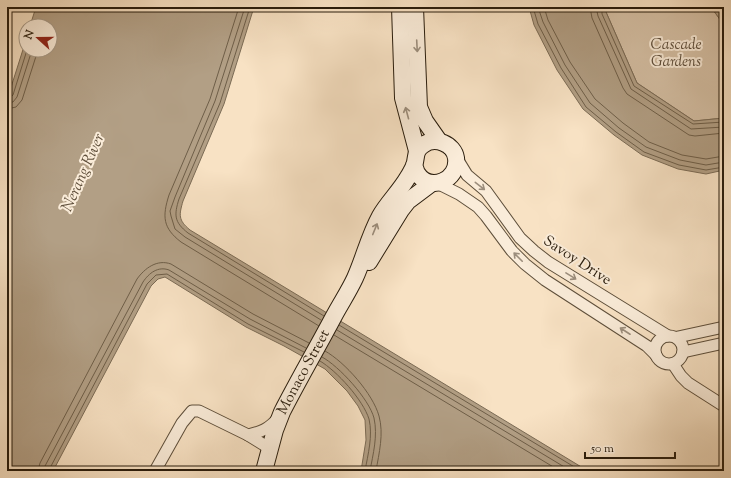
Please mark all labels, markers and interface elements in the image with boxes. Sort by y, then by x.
north arrow [18,18,58,58]
text: N [20,28,39,43]
park label: Cascade Gardens [650,35,702,73]
one-way arrow [413,39,421,52]
one-way arrow [403,107,410,120]
water label: Nerang River [57,130,112,216]
one-way arrow [474,182,485,191]
one-way arrow [371,224,379,236]
street label: Savoy Drive [539,231,615,291]
one-way arrow [513,252,523,262]
one-way arrow [565,273,577,281]
street label: Monaco Street [272,326,335,419]
one-way arrow [619,327,631,335]
scale bar [585,434,675,460]
text: 50 m [590,440,614,458]

